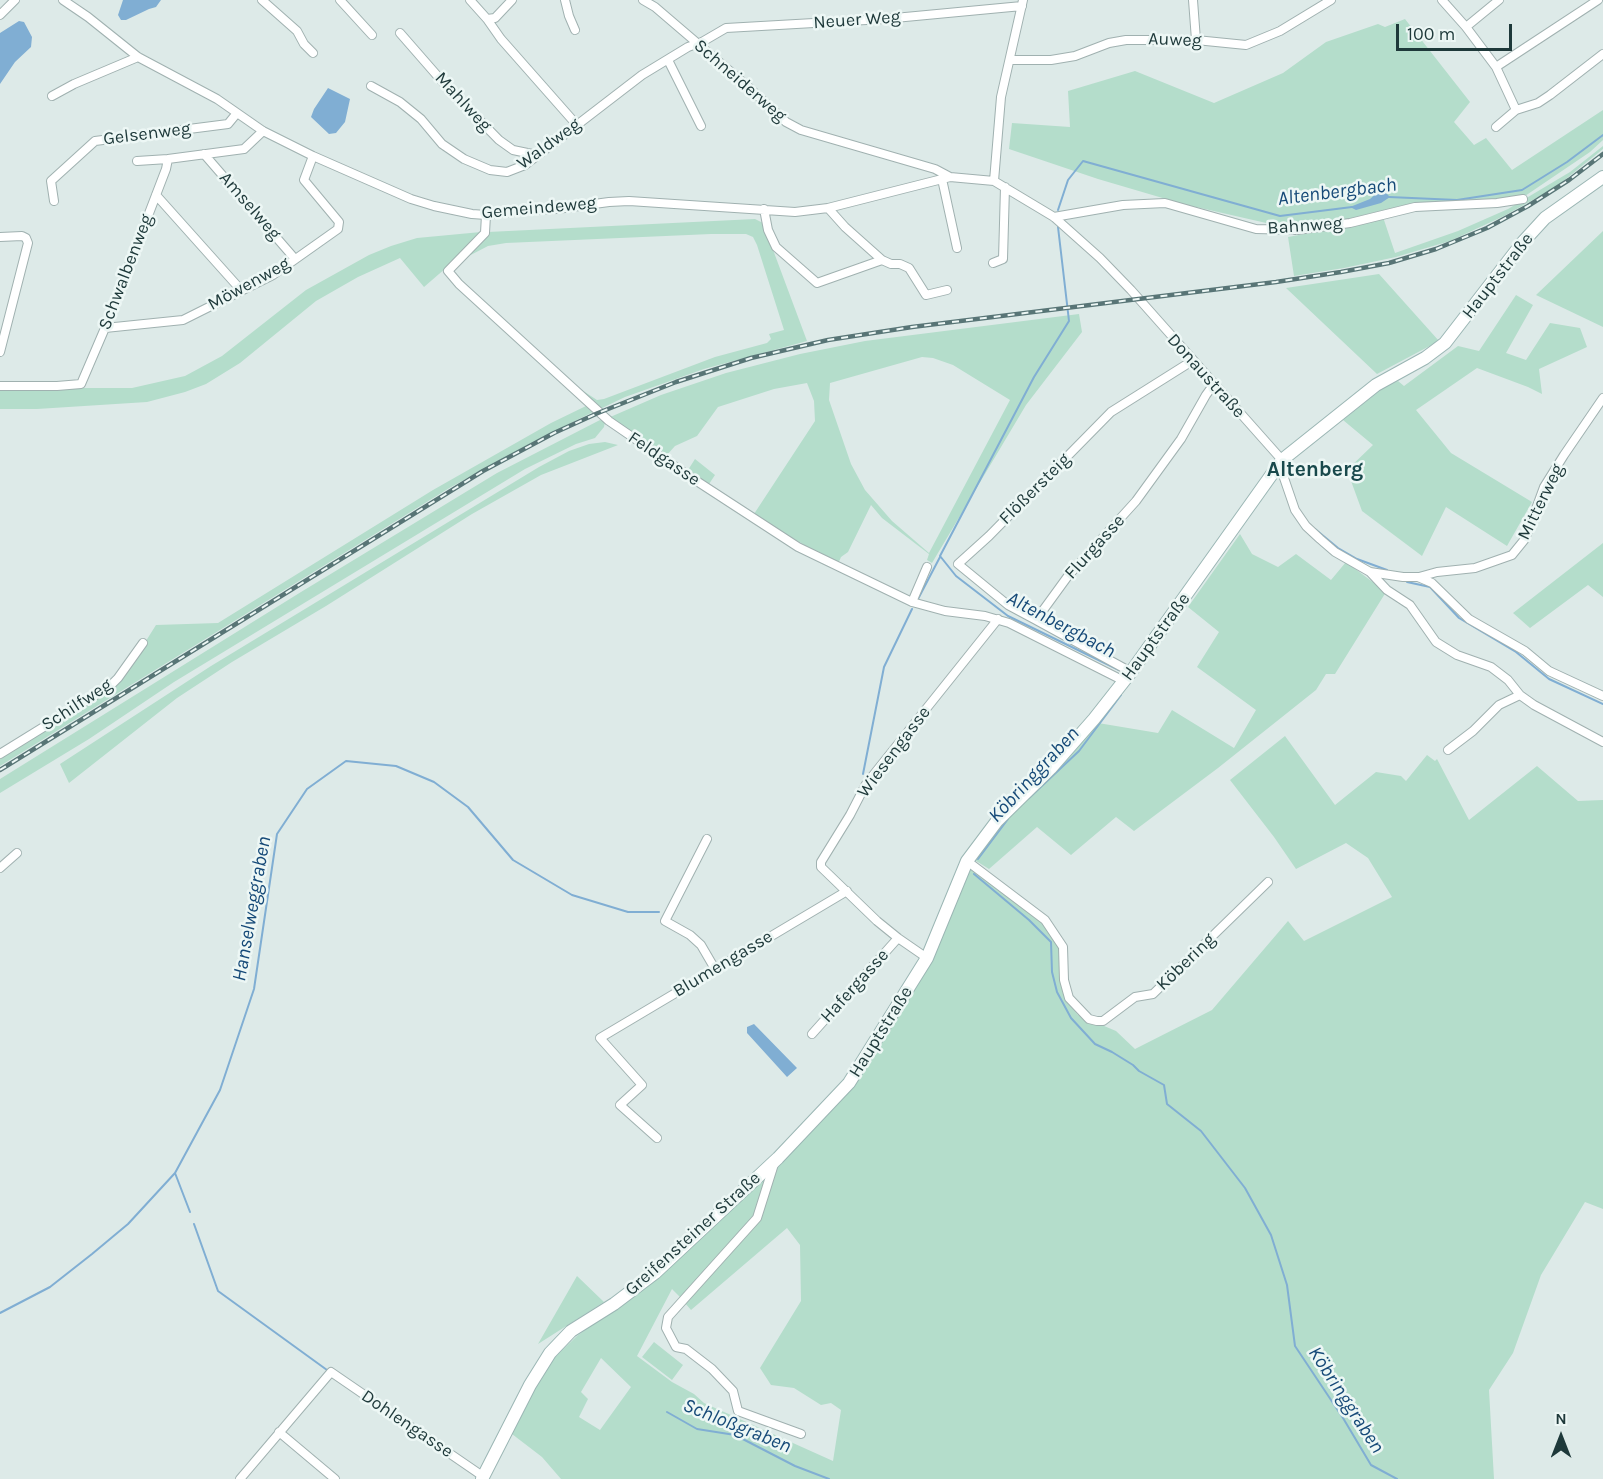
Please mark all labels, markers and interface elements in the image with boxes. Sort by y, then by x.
street label: Neuer Weg [813,6,901,34]
scale bar [1399,12,1514,50]
text: 100 m [1407,23,1455,45]
street label: Auweg [1148,28,1202,52]
street label: Schneiderweg [689,35,791,127]
street label: Mahlweg [430,68,496,136]
street label: Waldweg [513,114,585,174]
street label: Gelsenweg [102,118,192,150]
street label: Amselweg [215,167,285,245]
water label: Altenbergbach [1276,173,1398,211]
street label: Gemeindeweg [481,192,597,224]
street label: Schwalbenweg [94,211,158,333]
street label: Bahnweg [1267,213,1343,239]
street label: Hauptstraße [1458,229,1538,323]
street label: Möwenweg [204,253,294,315]
street label: Donaustraße [1162,329,1250,423]
street label: Feldgasse [624,427,704,491]
street label: Flößersteig [995,449,1075,529]
district label: Altenberg [1267,457,1363,483]
street label: Mitterweg [1513,460,1569,544]
street label: Flurgasse [1060,510,1130,584]
water label: Altenbergbach [1003,586,1119,664]
street label: Hauptstraße [1117,589,1195,685]
street label: Schilfweg [38,674,116,736]
street label: Wiesengasse [853,702,935,802]
water label: Köbringgraben [984,722,1084,828]
water label: Hanselweggraben [227,835,277,983]
street label: Blumengasse [669,926,777,1002]
street label: Köbering [1152,929,1220,995]
street label: Hafergasse [816,945,894,1027]
street label: Hauptstraße [845,983,917,1081]
street label: Greifensteiner Straße [621,1167,765,1301]
water label: Köbringgraben [1303,1342,1389,1458]
street label: Dohlengasse [357,1385,457,1463]
water label: Schloßgraben [679,1393,795,1459]
north arrow [1531,1407,1591,1467]
text: N [1555,1409,1567,1428]

